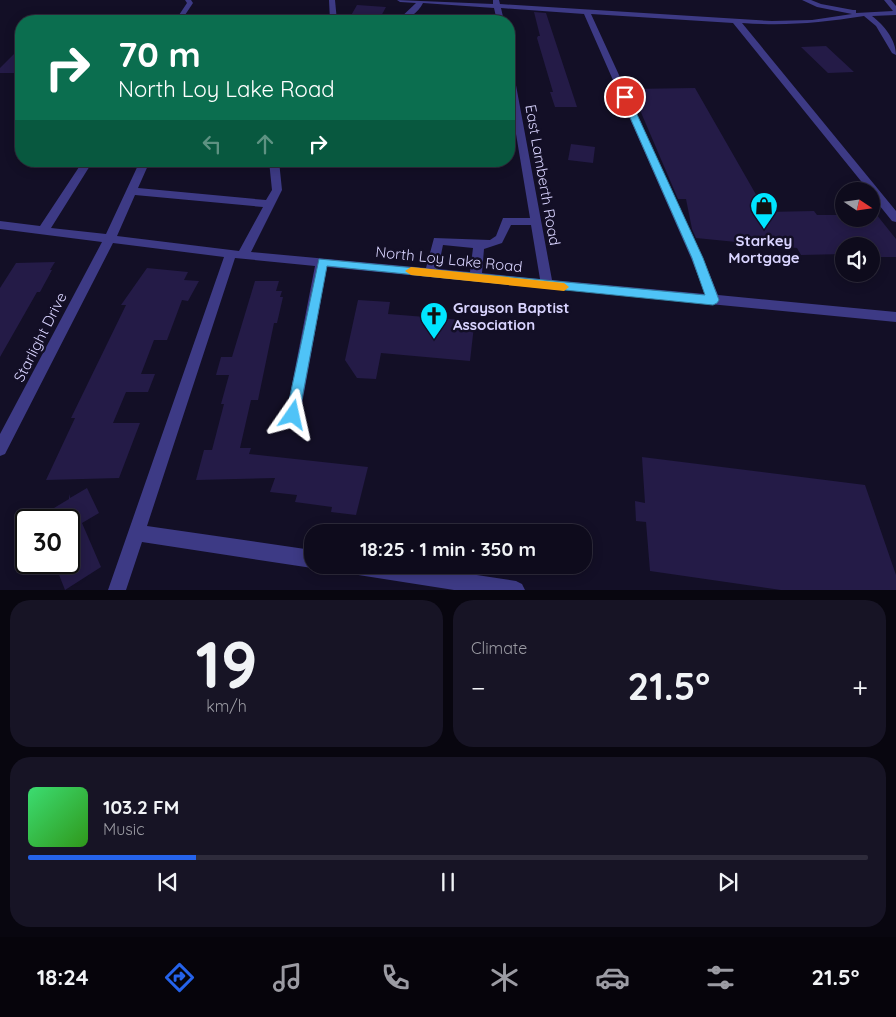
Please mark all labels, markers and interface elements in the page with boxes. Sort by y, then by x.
text: 70 m [118,32,201,76]
icon: right [35,35,100,100]
text: North Loy Lake Road [118,75,335,103]
pin [604,76,646,118]
icon: arrive [611,83,639,111]
street label: East Lamberth Road [521,103,565,247]
icon: left [198,130,226,158]
icon: ahead [251,130,279,158]
icon: right [304,130,332,158]
north arrow [835,182,880,228]
map controls [835,182,880,282]
shop icon: Starkey Mortgage [749,191,779,230]
place label: Starkey Mortgage [728,231,800,267]
button: sound [835,237,880,282]
street label: North Loy Lake Road [375,242,523,276]
street label: Starlight Drive [9,289,71,385]
place label: Grayson Baptist Association [453,298,569,334]
church icon: Grayson Baptist Association [419,301,449,340]
position arrow [266,388,318,440]
speed limit sign: 30 [15,509,80,574]
text: 18:25 · 1 min · 350 m [360,537,536,561]
text: 19 [195,623,258,704]
text: Climate [471,638,527,658]
text: 21.5° [628,662,710,710]
text: − [471,670,486,705]
text: + [852,670,868,705]
text: km/h [206,696,247,716]
text: 103.2 FM [103,795,179,819]
text: Music [103,819,145,839]
icon: previous [154,868,182,896]
icon: pause [434,868,462,896]
icon: next [714,868,742,896]
icon: directions [162,960,197,995]
icon: music [270,960,305,995]
icon: phone [378,960,413,995]
icon: climate [487,960,522,995]
icon: car [595,960,630,995]
icon: filters [703,960,738,995]
text: 18:24 [37,963,89,991]
text: 21.5° [811,963,859,991]

